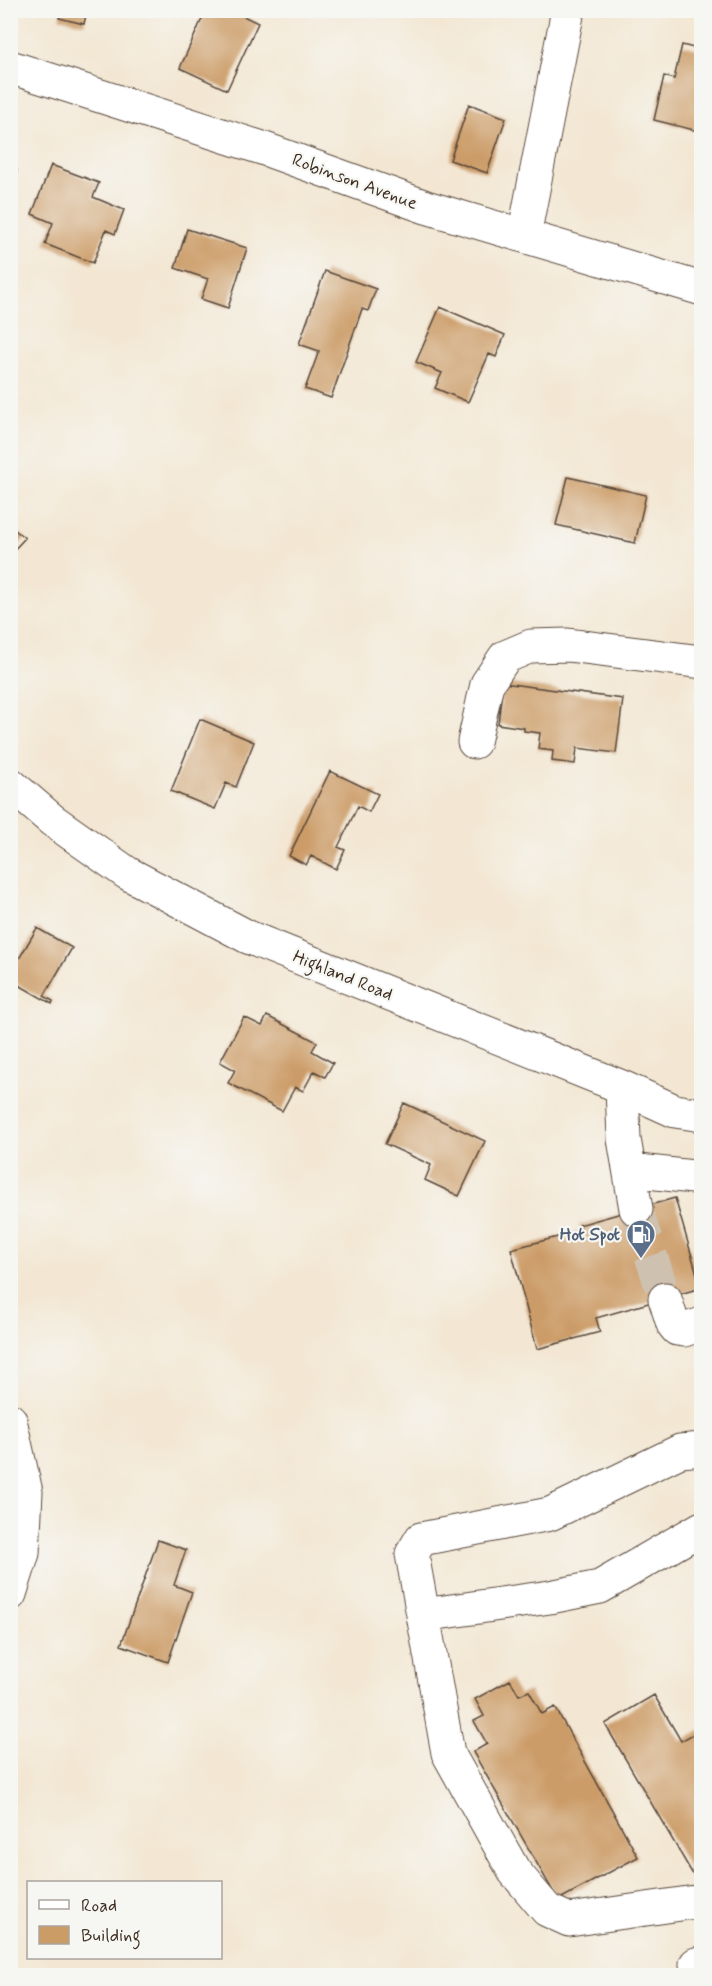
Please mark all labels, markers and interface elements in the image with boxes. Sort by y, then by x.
street label: Robinson Avenue [289,148,421,216]
street label: Highland Road [288,945,396,1009]
fuel station icon: Hot Spot [625,1218,657,1260]
place label: Hot Spot [560,1223,620,1247]
legend [27,1881,222,1959]
text: Road [81,1894,117,1918]
text: Building [81,1924,141,1950]

